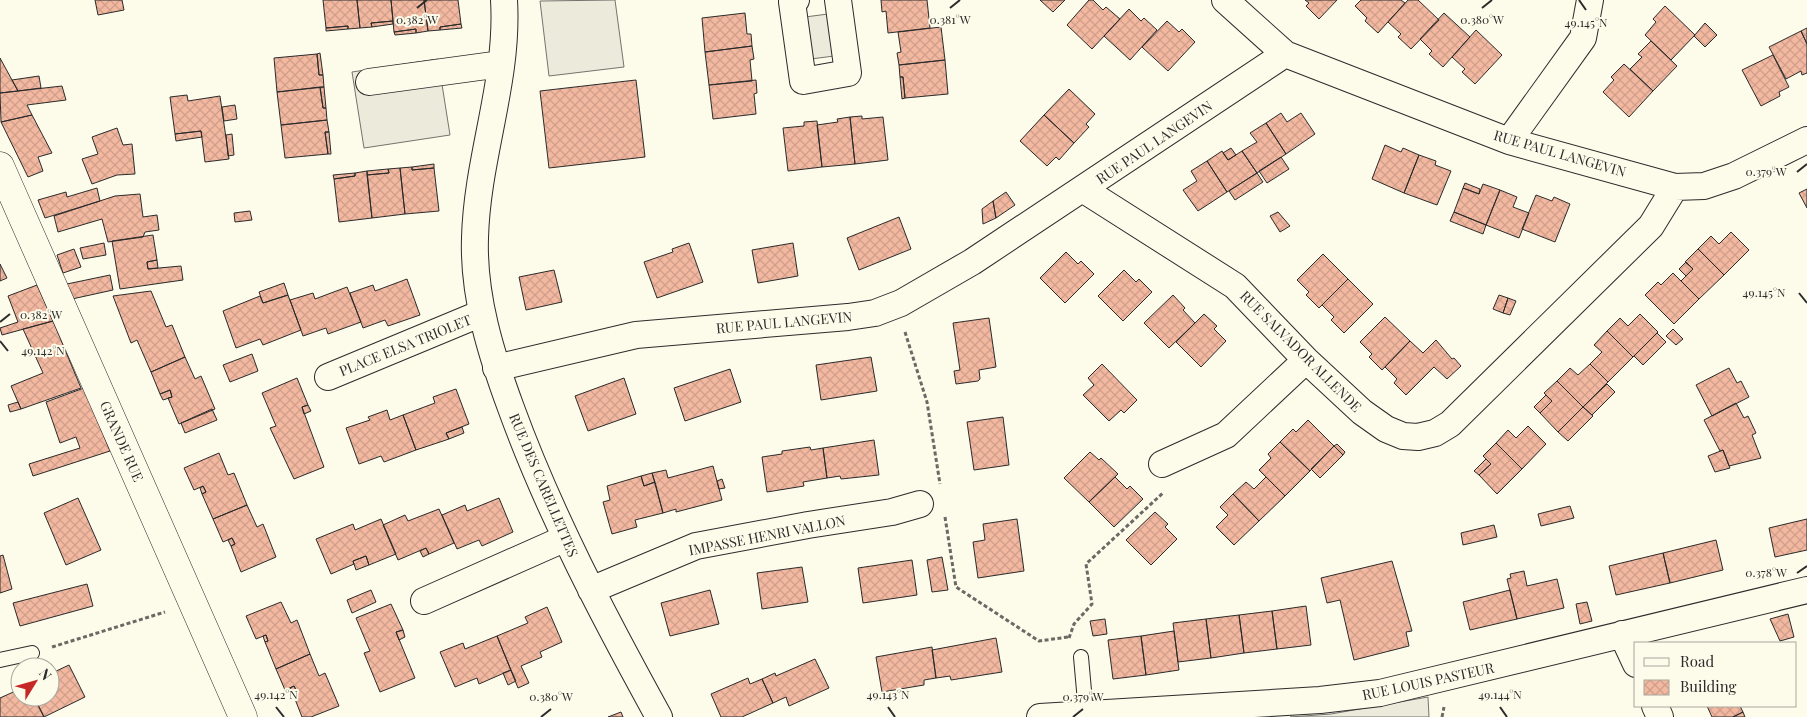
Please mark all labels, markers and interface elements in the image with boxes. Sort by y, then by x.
text: 0.382°W [396,11,438,27]
text: 0.381°W [929,11,971,27]
text: 0.380°W [1460,11,1504,27]
text: 49.145°N [1565,14,1608,30]
street label: RUE PAUL LANGEVIN [1092,96,1216,188]
street label: RUE PAUL LANGEVIN [1492,125,1628,181]
text: 0.379°W [1745,163,1787,179]
text: 49.145°N [1743,284,1786,300]
street label: RUE SALVADOR ALLENDE [1236,286,1366,416]
text: 0.382°W [20,306,62,322]
street label: RUE PAUL LANGEVIN [715,307,853,337]
street label: PLACE ELSA TRIOLET [336,310,474,380]
text: 49.142°N [21,342,65,358]
street label: GRANDE RUE [96,398,148,484]
street label: RUE DES CARELLETTES [505,410,583,560]
street label: IMPASSE HENRI VALLON [687,510,847,560]
text: 0.378°W [1745,564,1787,580]
legend [1634,642,1797,707]
text: Road [1680,651,1714,671]
north arrow [10,657,60,707]
street label: RUE LOUIS PASTEUR [1360,658,1497,704]
text: N [35,664,56,684]
text: Building [1680,676,1737,696]
text: 49.142°N [254,686,298,702]
text: 49.143°N [867,686,910,702]
text: 49.144°N [1478,686,1522,702]
text: 0.380°W [529,688,573,704]
text: 0.379°W [1062,688,1104,704]

